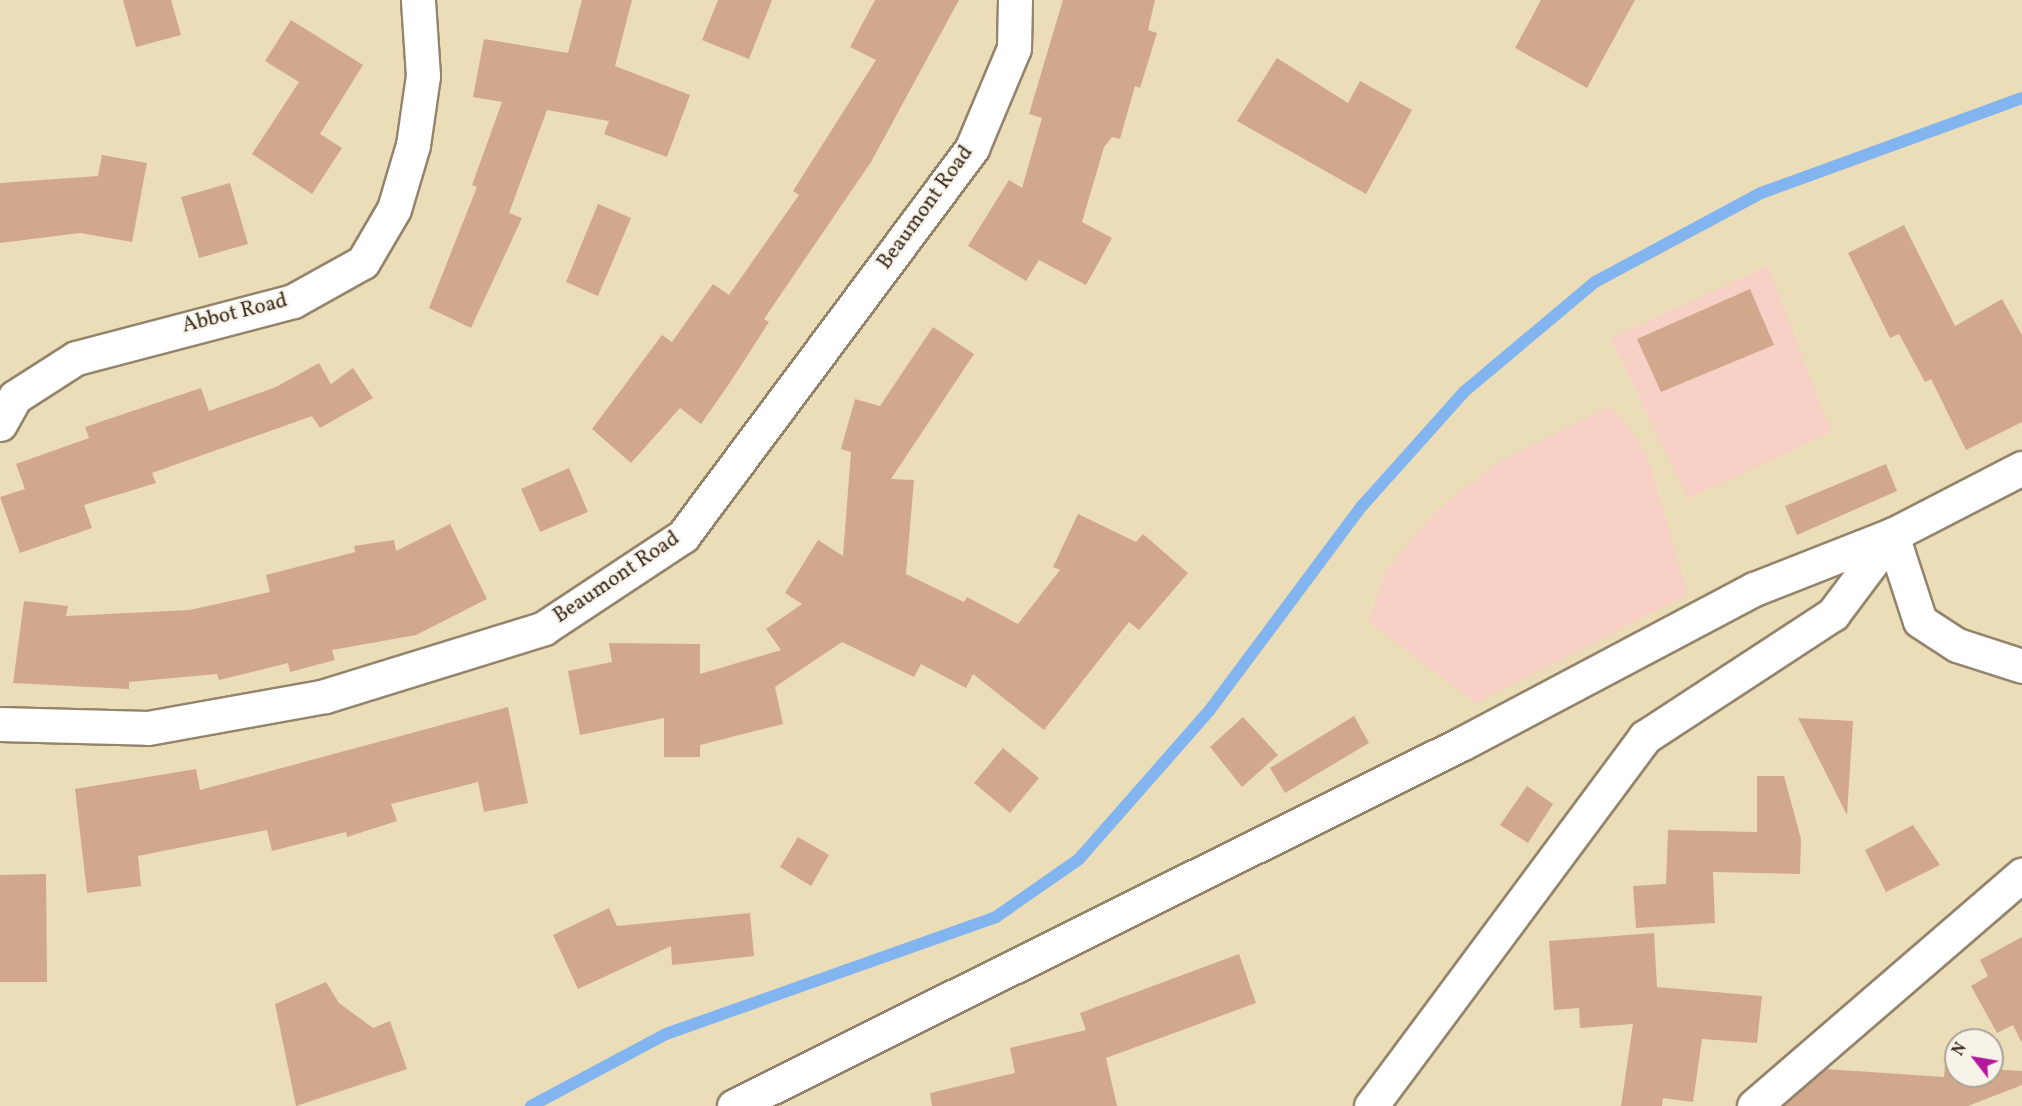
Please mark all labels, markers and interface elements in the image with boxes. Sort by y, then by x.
street label: Beaumont Road [873,141,979,275]
street label: Abbot Road [180,289,290,339]
street label: Beaumont Road [549,527,685,629]
north arrow [1944,1028,2004,1088]
text: N [1948,1039,1973,1060]

